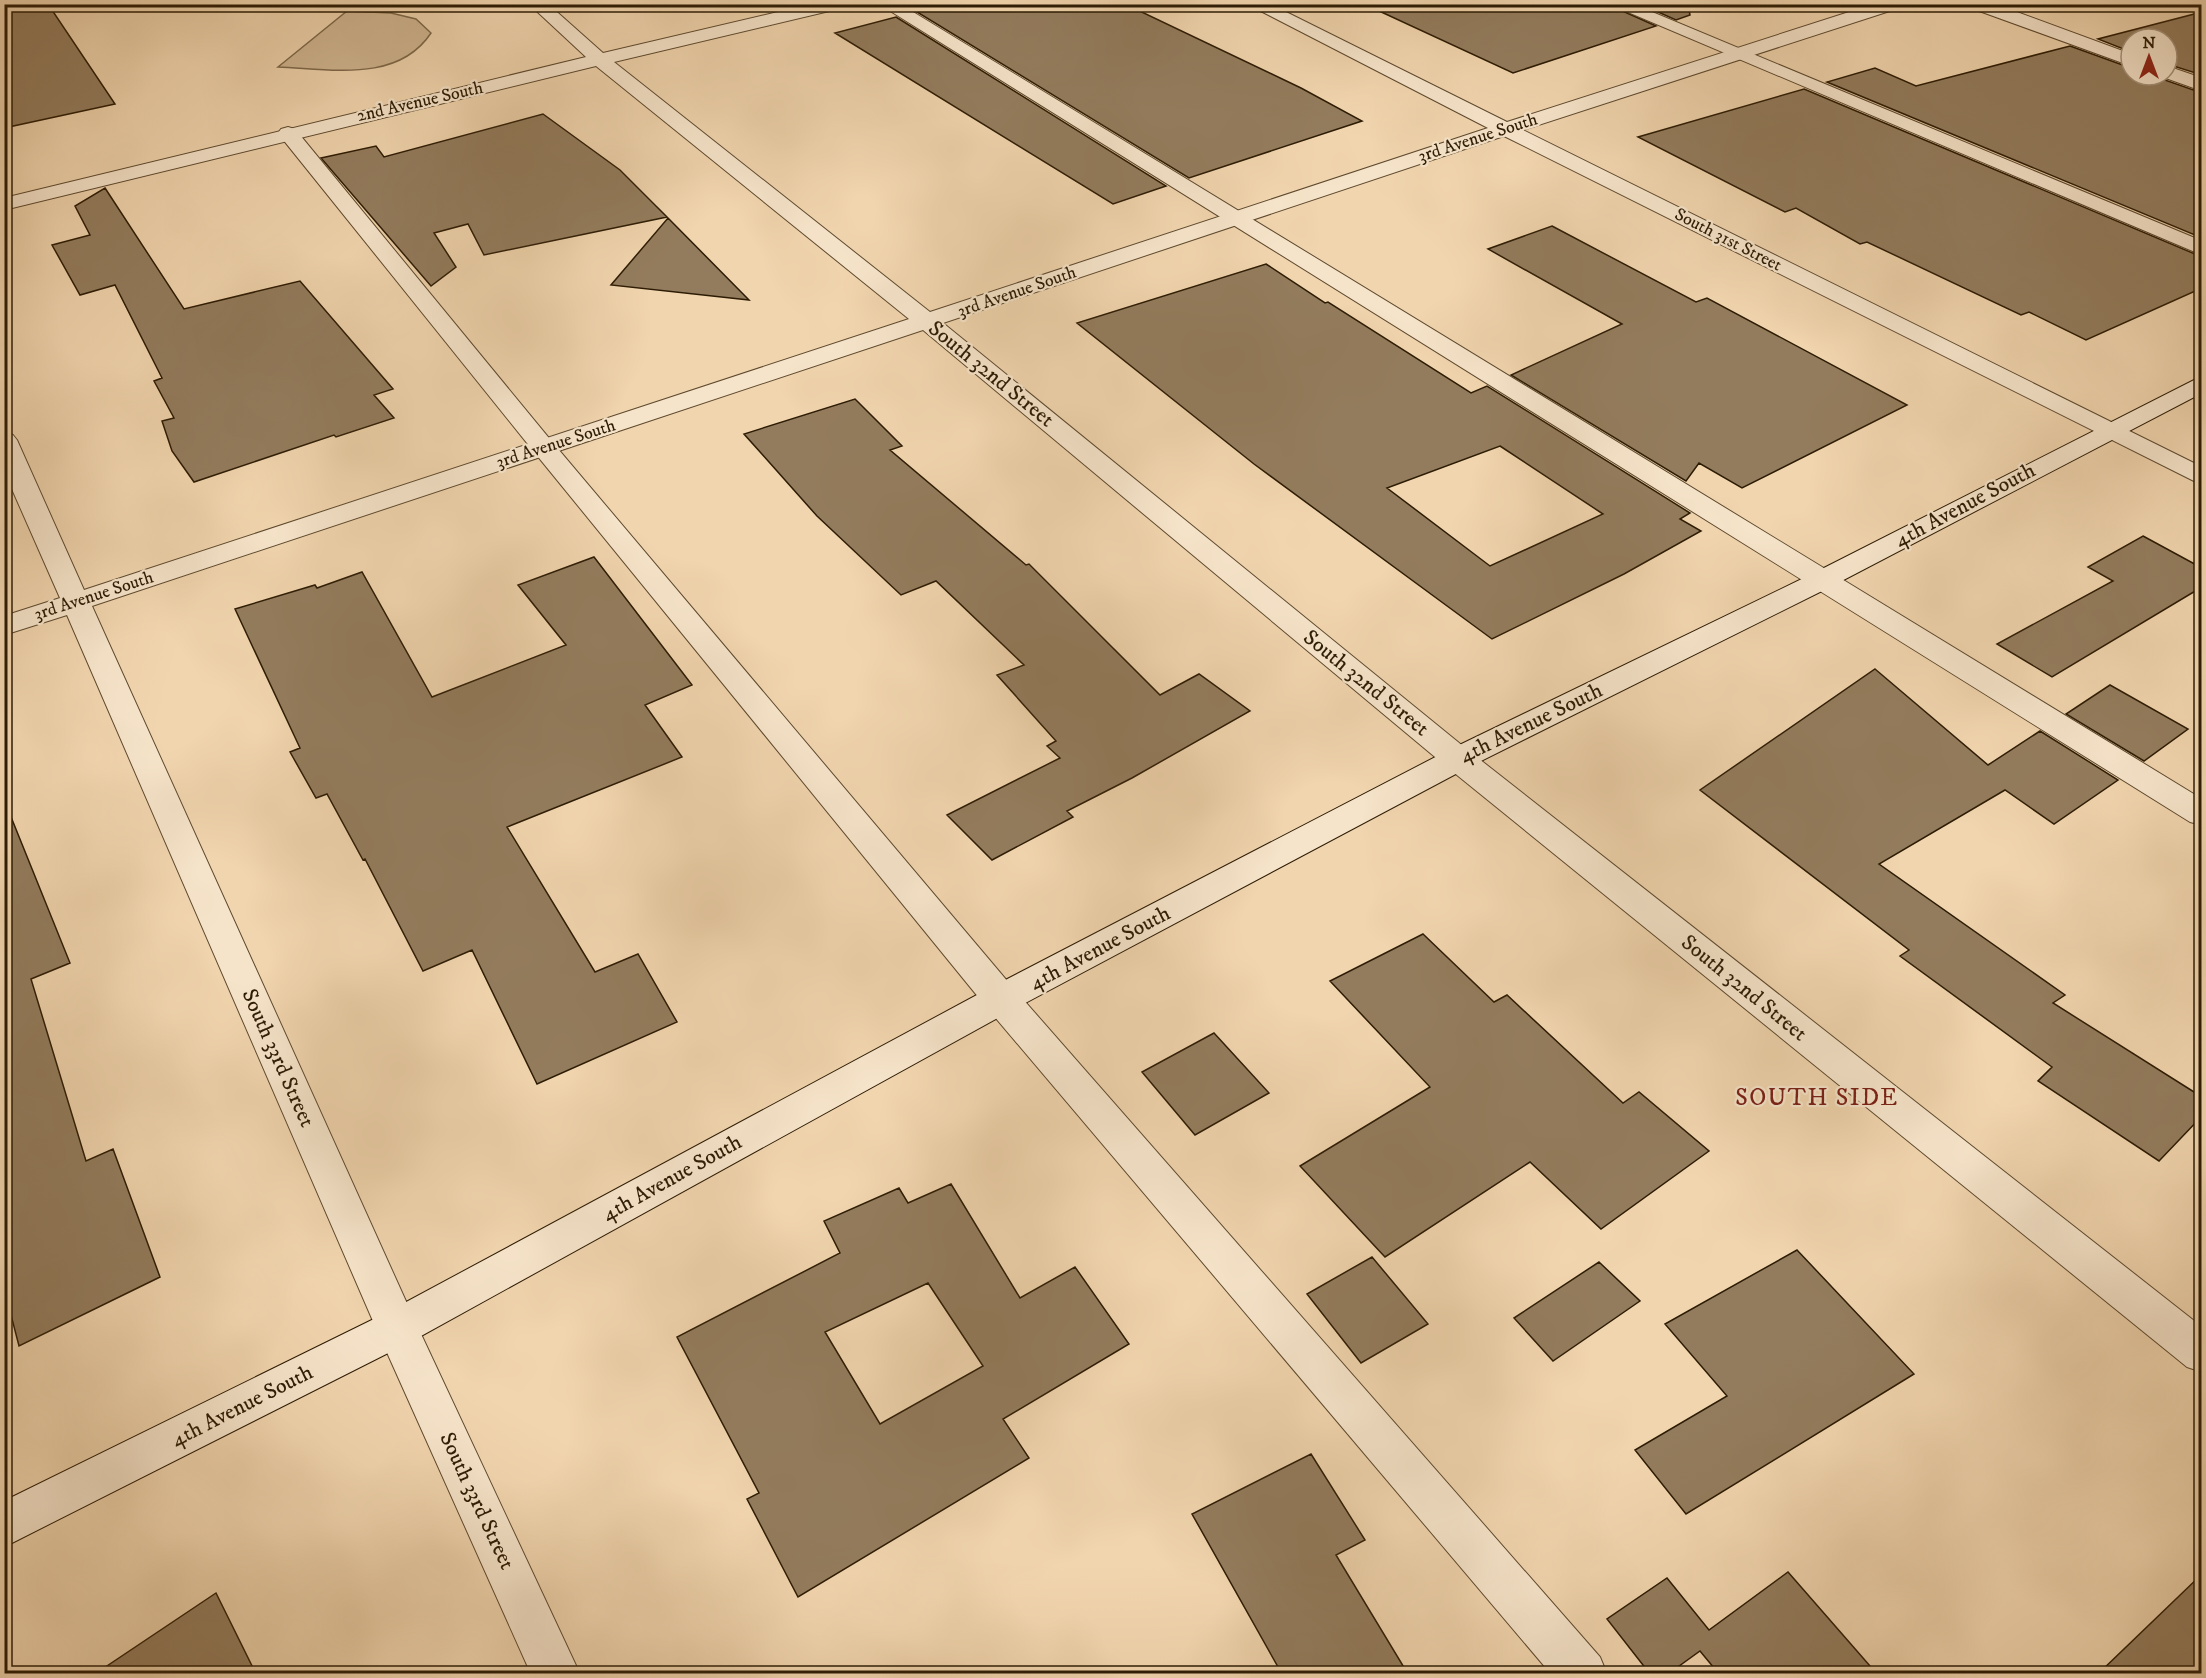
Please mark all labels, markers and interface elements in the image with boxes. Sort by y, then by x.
north arrow [2119,27,2179,87]
text: N [2142,33,2156,53]
street label: 2nd Avenue South [355,77,486,127]
street label: 3rd Avenue South [1416,108,1541,168]
street label: South 31st Street [1671,204,1786,277]
street label: 3rd Avenue South [955,261,1080,323]
street label: South 32nd Street [923,315,1059,433]
street label: 3rd Avenue South [494,414,619,474]
street label: 4th Avenue South [1890,456,2040,553]
street label: 3rd Avenue South [32,566,157,626]
street label: South 32nd Street [1298,624,1434,742]
street label: 4th Avenue South [1455,677,1607,769]
street label: 4th Avenue South [1025,899,1175,996]
street label: South 32nd Street [1676,929,1812,1047]
street label: South 33rd Street [235,985,321,1131]
district label: SOUTH SIDE [1735,1083,1899,1113]
street label: 4th Avenue South [597,1128,747,1228]
street label: 4th Avenue South [167,1358,318,1453]
street label: South 33rd Street [433,1428,521,1574]

